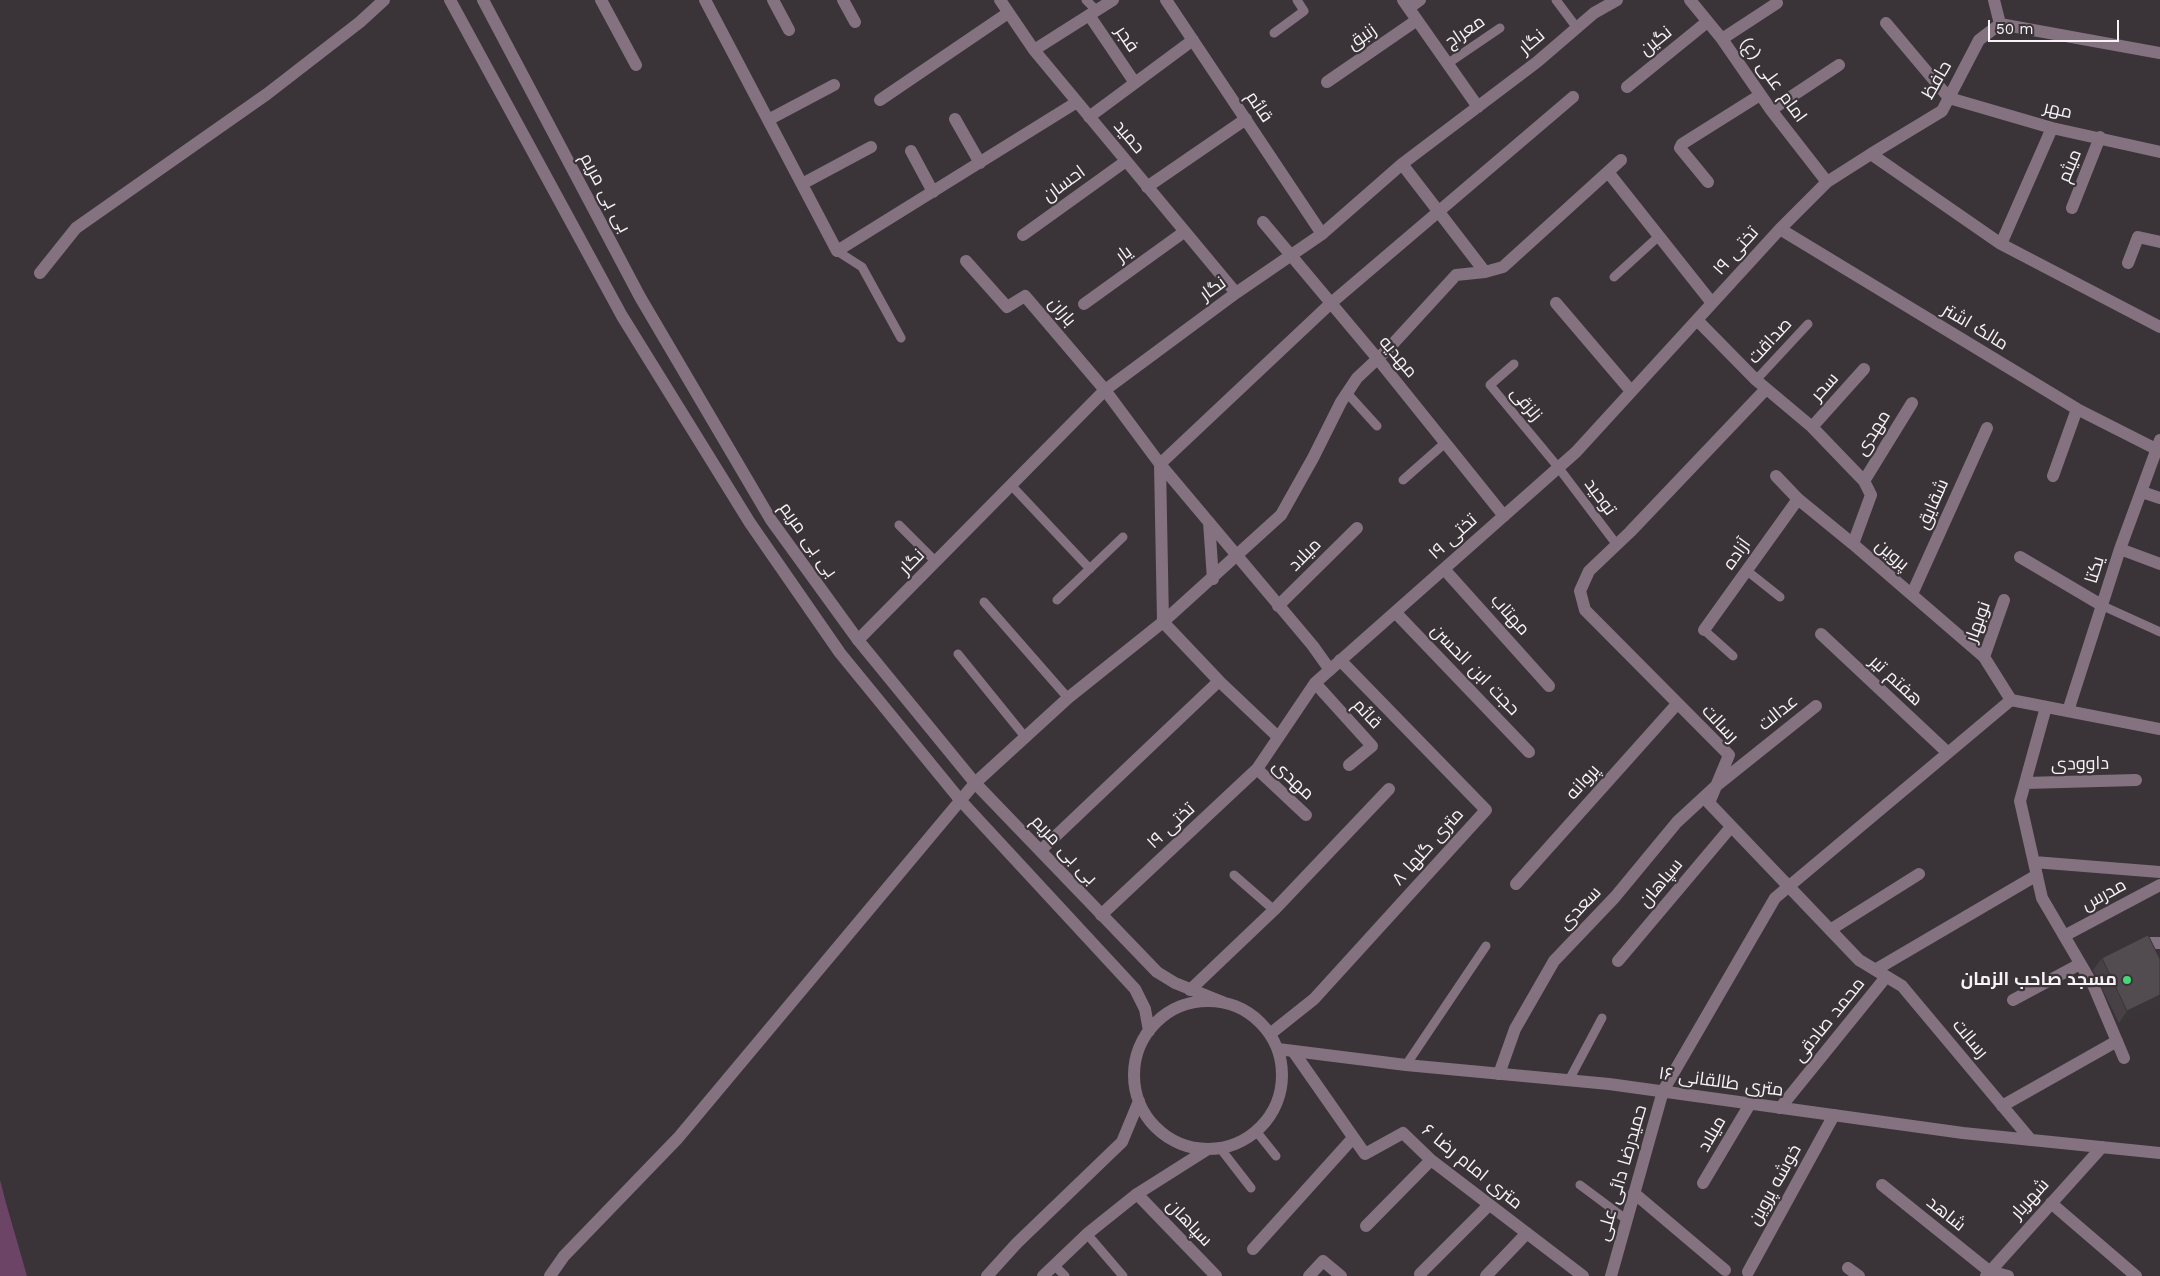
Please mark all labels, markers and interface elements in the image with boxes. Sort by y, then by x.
scale bar [1990,10,2121,42]
street label: معراج [1441,11,1489,53]
street label: زنبق [1343,19,1381,55]
text: 50 m [1996,20,2033,38]
street label: نگین [1635,21,1677,61]
street label: فجر [1110,22,1144,56]
street label: نگار [1514,25,1550,59]
street label: امام علی (ع) [1735,33,1811,127]
street label: حافظ [1918,57,1956,103]
street label: قائم [1241,87,1277,127]
street label: مهر [2042,96,2074,124]
street label: حمید [1109,116,1149,158]
street label: میثم [2054,146,2086,186]
street label: بی بی مریم [575,149,635,237]
street label: احسان [1038,161,1090,207]
street label: تختی ۱۹ [1709,222,1763,280]
street label: یار [1112,241,1136,267]
street label: نگار [1195,272,1231,306]
street label: باران [1044,293,1080,331]
street label: مالک اشتر [1938,299,2012,355]
street label: صداقت [1743,314,1797,368]
street label: مهدیه [1374,332,1422,382]
street label: سحر [1807,368,1843,406]
street label: زلزقی [1505,382,1547,426]
street label: مهدی [1851,406,1895,460]
street label: توحید [1579,474,1621,520]
street label: شقایق [1912,476,1954,532]
street label: بی بی مریم [774,498,842,582]
street label: تختی ۱۹ [1424,510,1482,564]
street label: میلاد [1284,534,1326,576]
street label: آزاده [1718,534,1756,574]
street label: پروین [1871,535,1913,575]
street label: نگار [895,545,929,579]
street label: یکتا [2081,554,2109,586]
street label: مهتاب [1486,590,1534,640]
street label: نوبهار [1961,599,1995,645]
street label: حجت ابن الحسن [1426,620,1524,720]
street label: هفتم تیر [1865,651,1927,711]
street label: عدالت [1754,691,1802,735]
street label: قائم [1348,695,1386,733]
street label: رسالت [1697,700,1743,748]
street label: داوودی [2051,753,2109,775]
street label: مهدی [1268,755,1318,805]
street label: پروانه [1562,760,1604,804]
street label: تختی ۱۹ [1142,798,1200,854]
street label: ۸ متری گلها [1388,804,1468,890]
street label: بی بی مریم [1026,811,1102,889]
street label: سپاهان [1634,854,1688,912]
street label: مدرس [2078,874,2130,916]
street label: سعدی [1554,882,1606,934]
place label: مسجد صاحب الزمان [1961,969,2117,991]
street label: محمد صادقی [1788,973,1870,1067]
marker: مسجد صاحب الزمان [2121,974,2133,986]
street label: رسالت [1947,1015,1993,1063]
street label: ۱۶ متری طالقانی [1657,1063,1785,1101]
street label: حمیدرضا دائی علی [1592,1102,1652,1244]
street label: میلاد [1693,1112,1731,1156]
street label: ۶ متری امام رضا [1417,1120,1527,1214]
street label: خوشه پروین [1744,1141,1806,1229]
street label: شهریار [2006,1174,2054,1224]
street label: شاهد [1922,1192,1970,1236]
street label: سپاهان [1161,1195,1217,1251]

